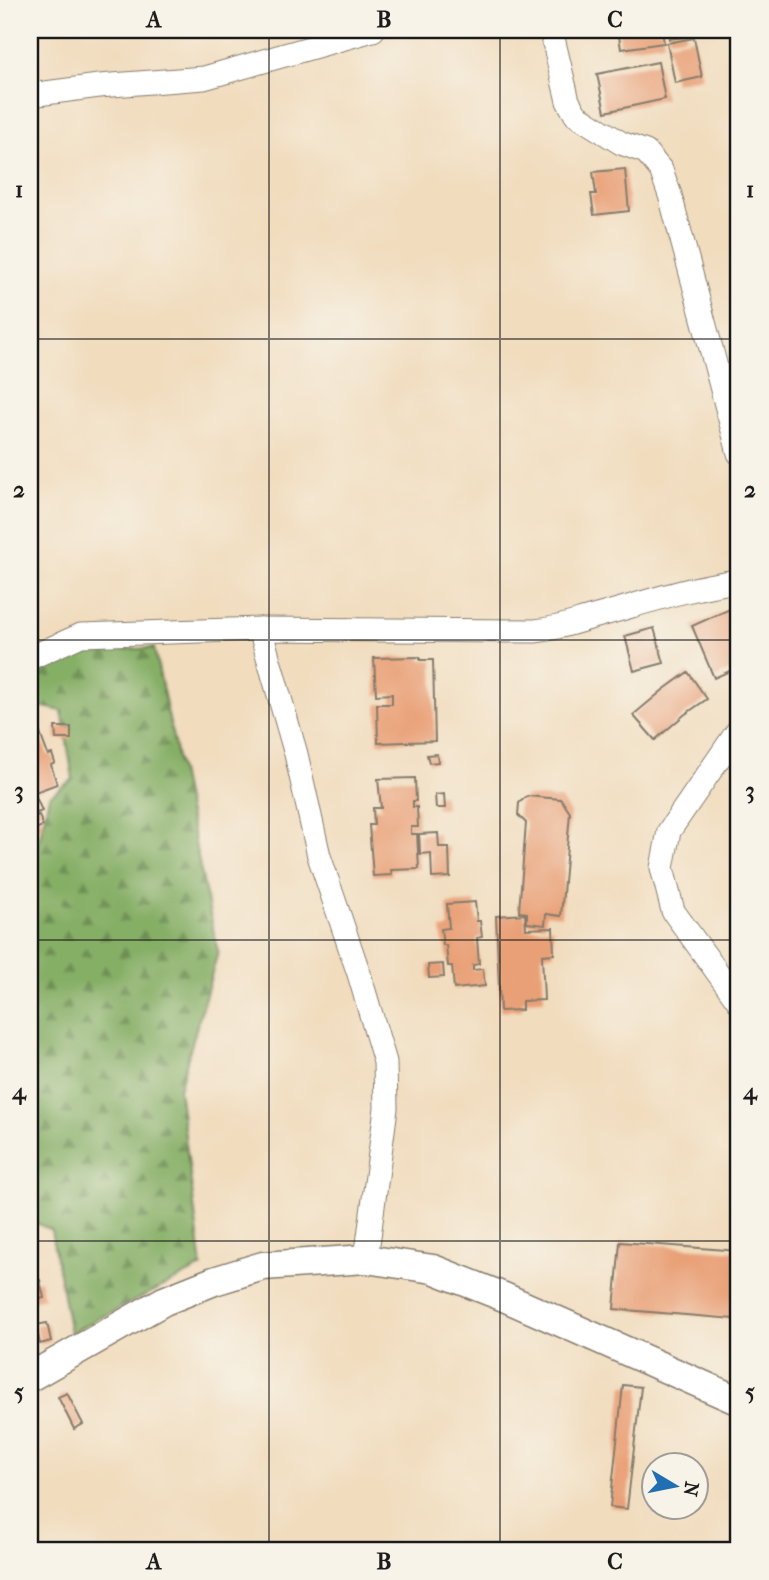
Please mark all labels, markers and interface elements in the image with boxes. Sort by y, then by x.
text: A [145,6,163,33]
text: B [377,6,392,33]
text: C [607,6,623,33]
text: 1 [15,176,23,203]
text: 1 [746,176,754,203]
text: 2 [13,476,25,503]
text: 2 [744,476,756,503]
text: 3 [14,777,24,804]
text: 3 [745,777,755,804]
text: 4 [11,1078,27,1105]
text: 4 [742,1078,758,1105]
text: 5 [14,1378,24,1405]
text: 5 [745,1378,755,1405]
north arrow [640,1450,710,1520]
text: N [679,1480,703,1498]
text: A [145,1548,163,1575]
text: B [377,1548,392,1575]
text: C [607,1548,623,1575]

